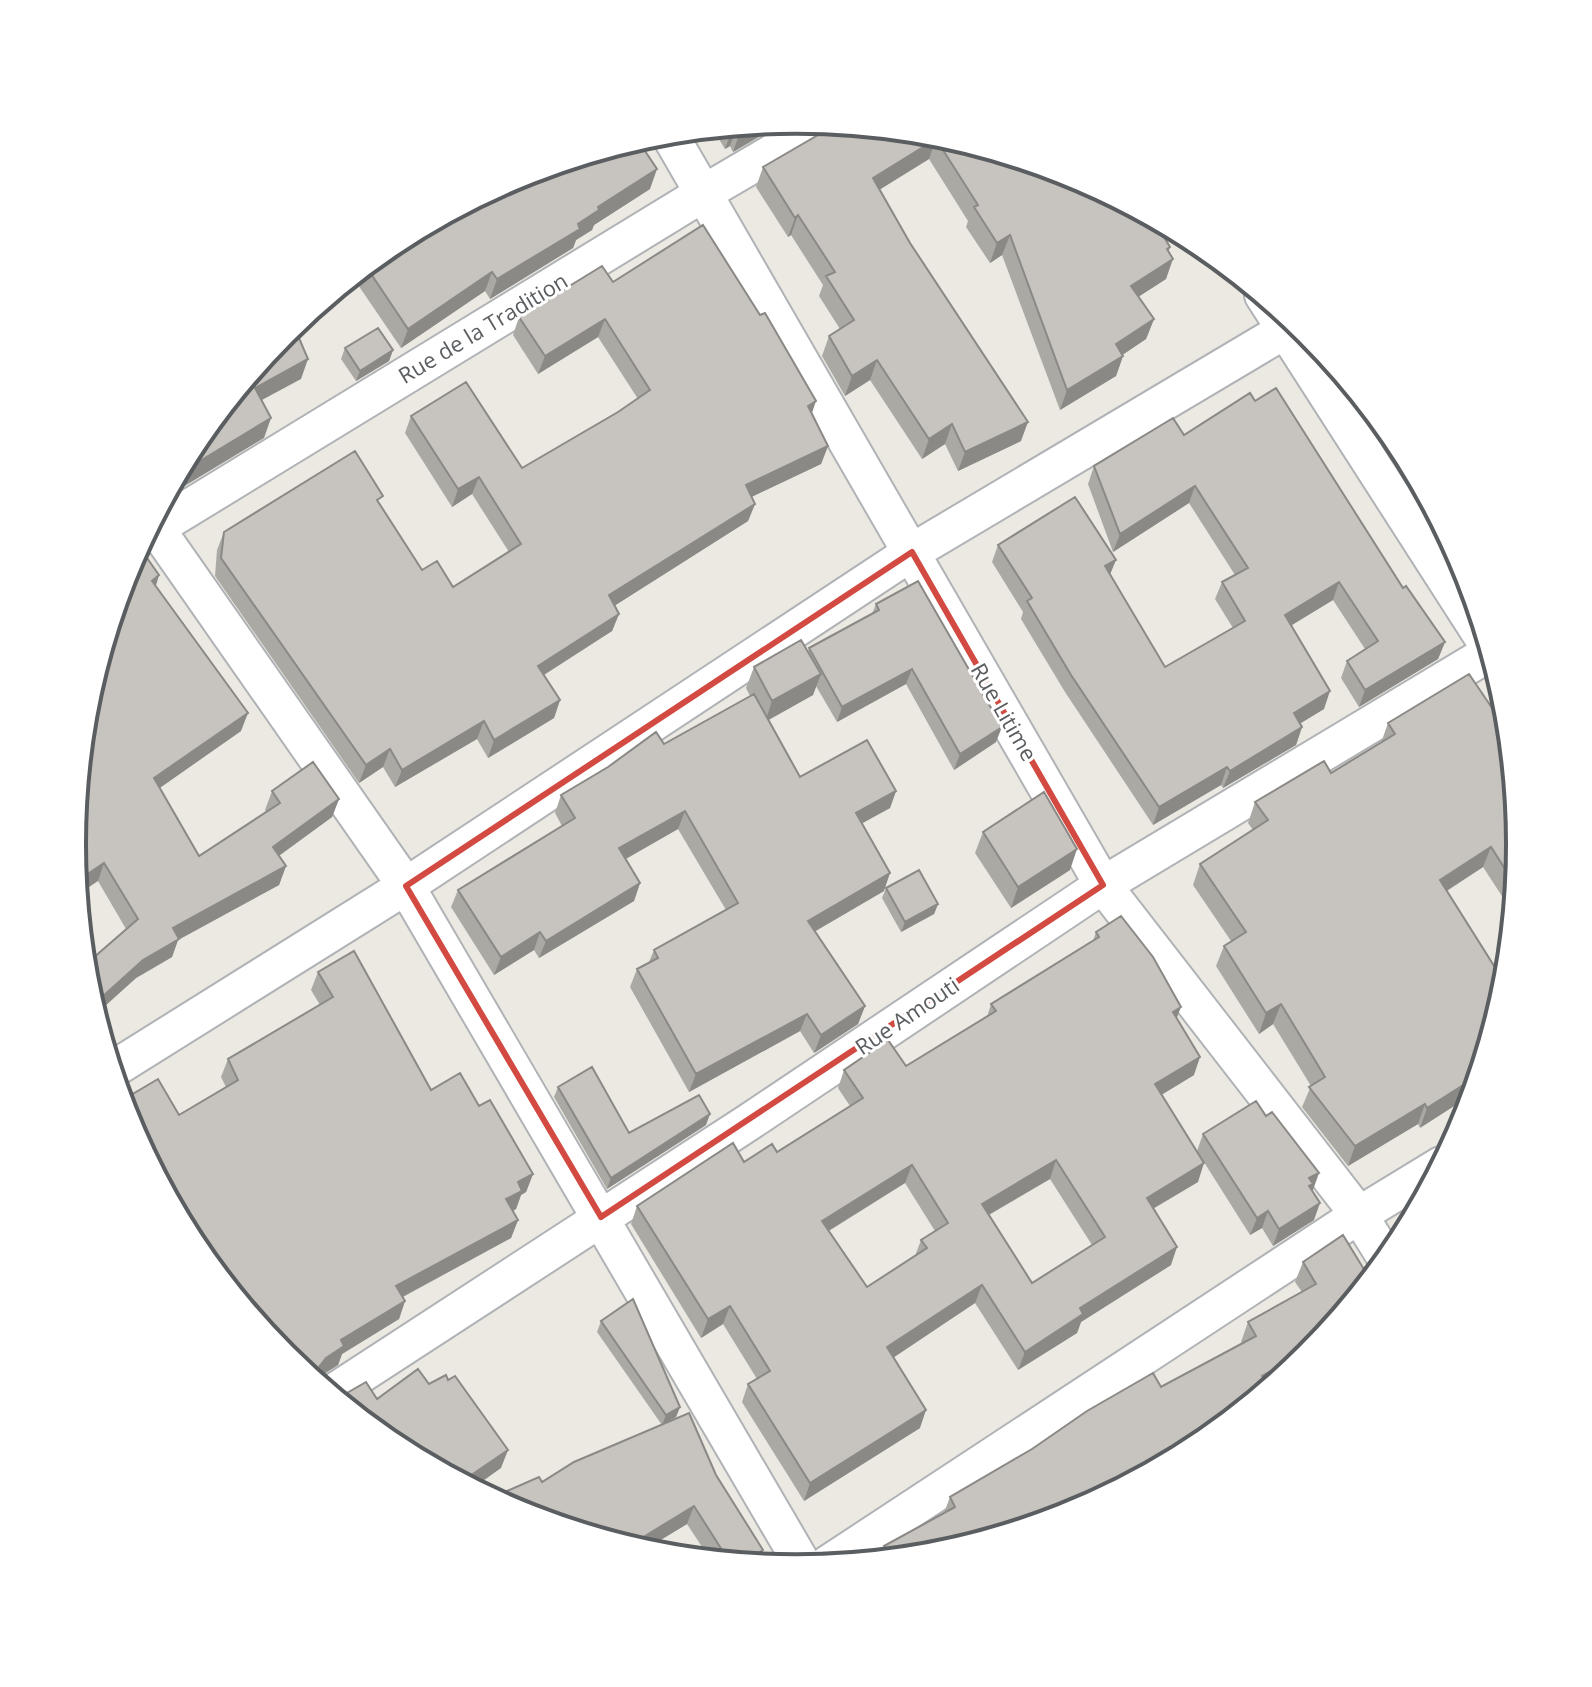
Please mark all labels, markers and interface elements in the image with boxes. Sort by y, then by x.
street label: Rue de la Tradition [392,265,573,390]
street label: Rue Litime [965,657,1045,766]
street label: Rue Amouti [848,969,964,1061]

